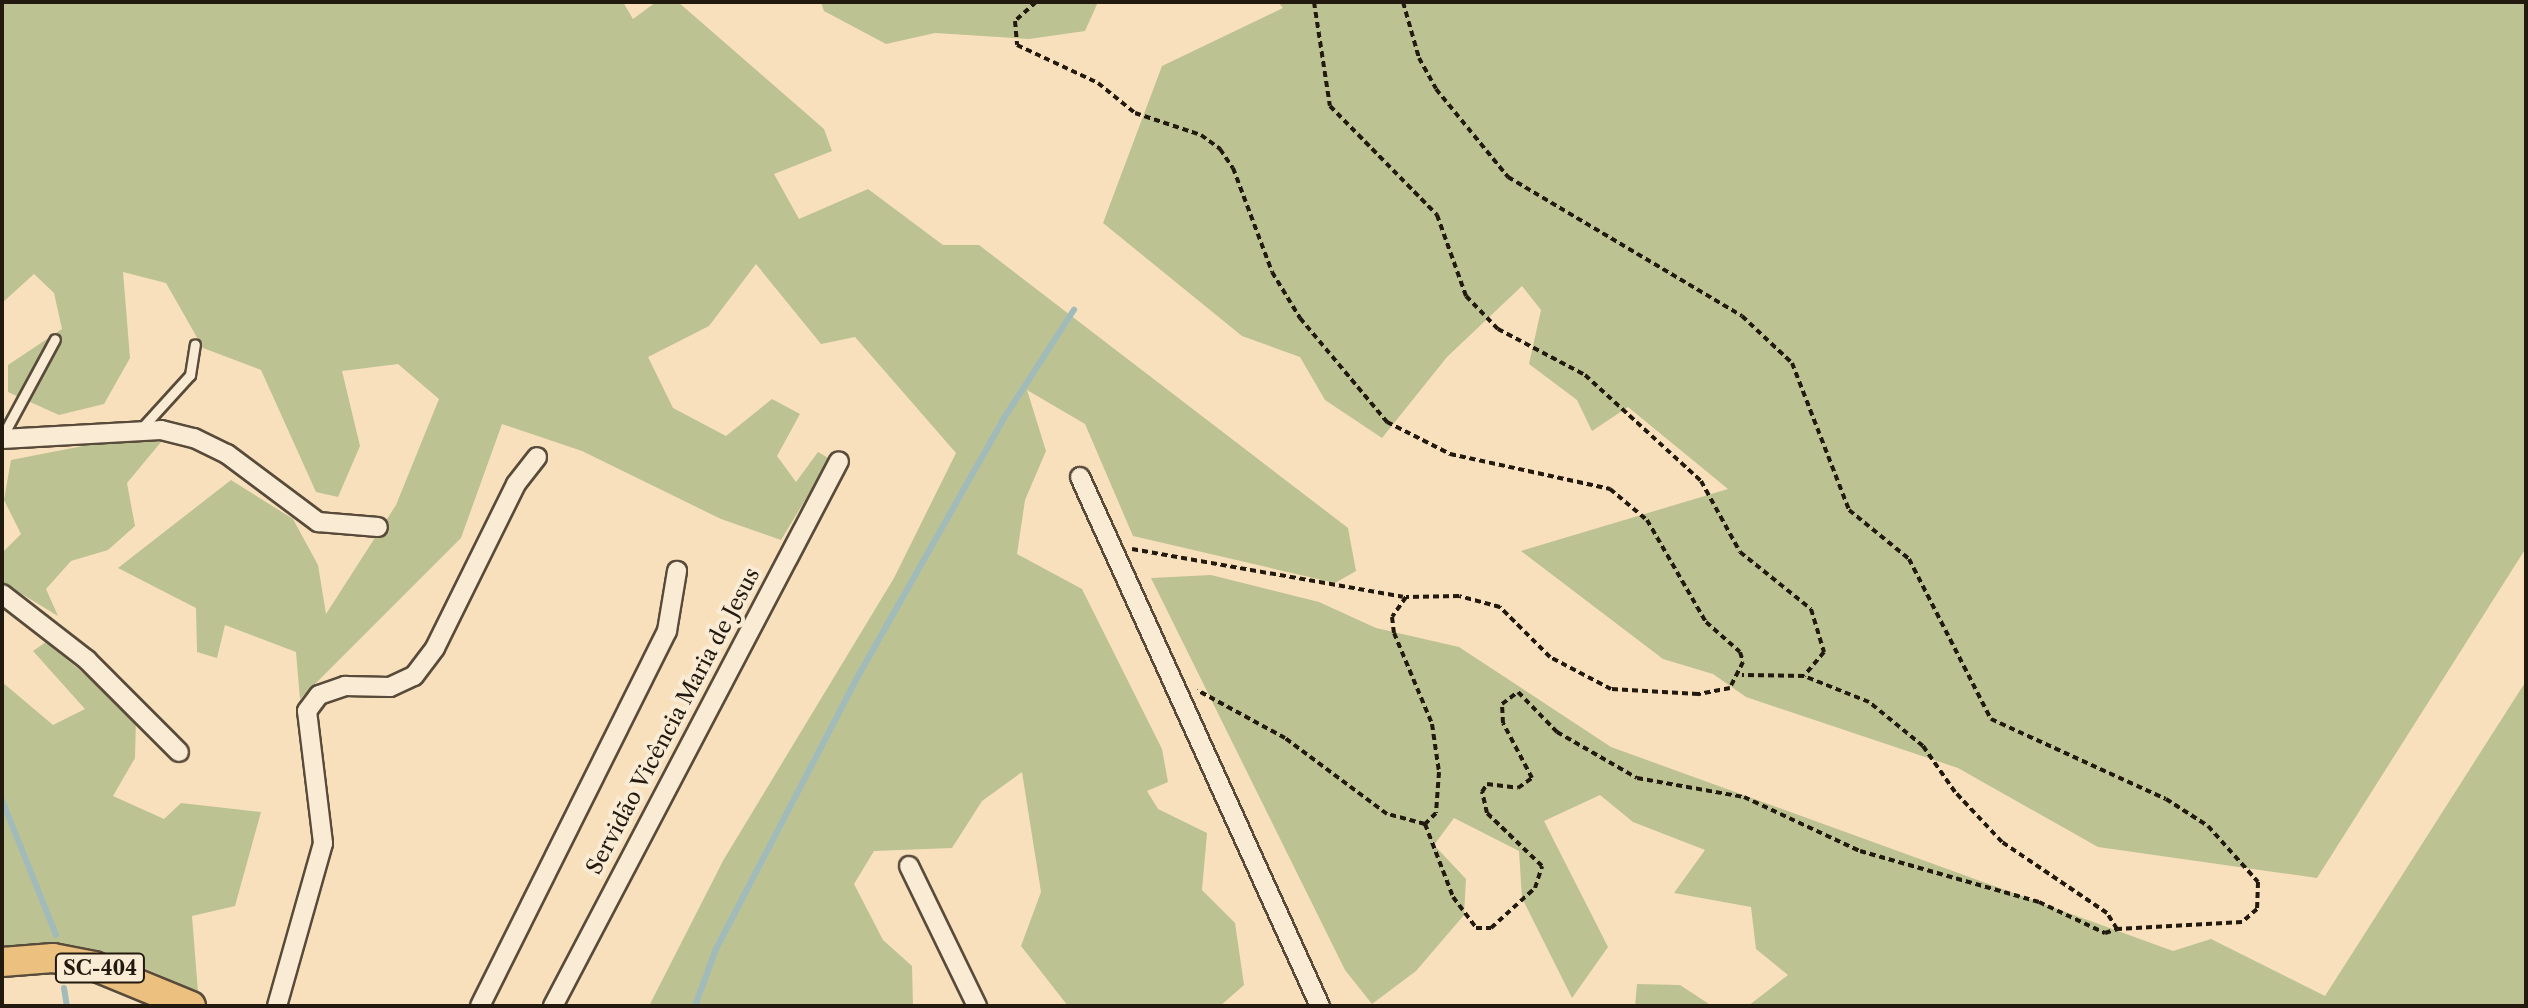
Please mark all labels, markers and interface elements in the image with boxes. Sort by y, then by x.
street label: Servidão Vicência Maria de Jesus [580,563,766,879]
road number: SC-404 [54,952,146,984]

